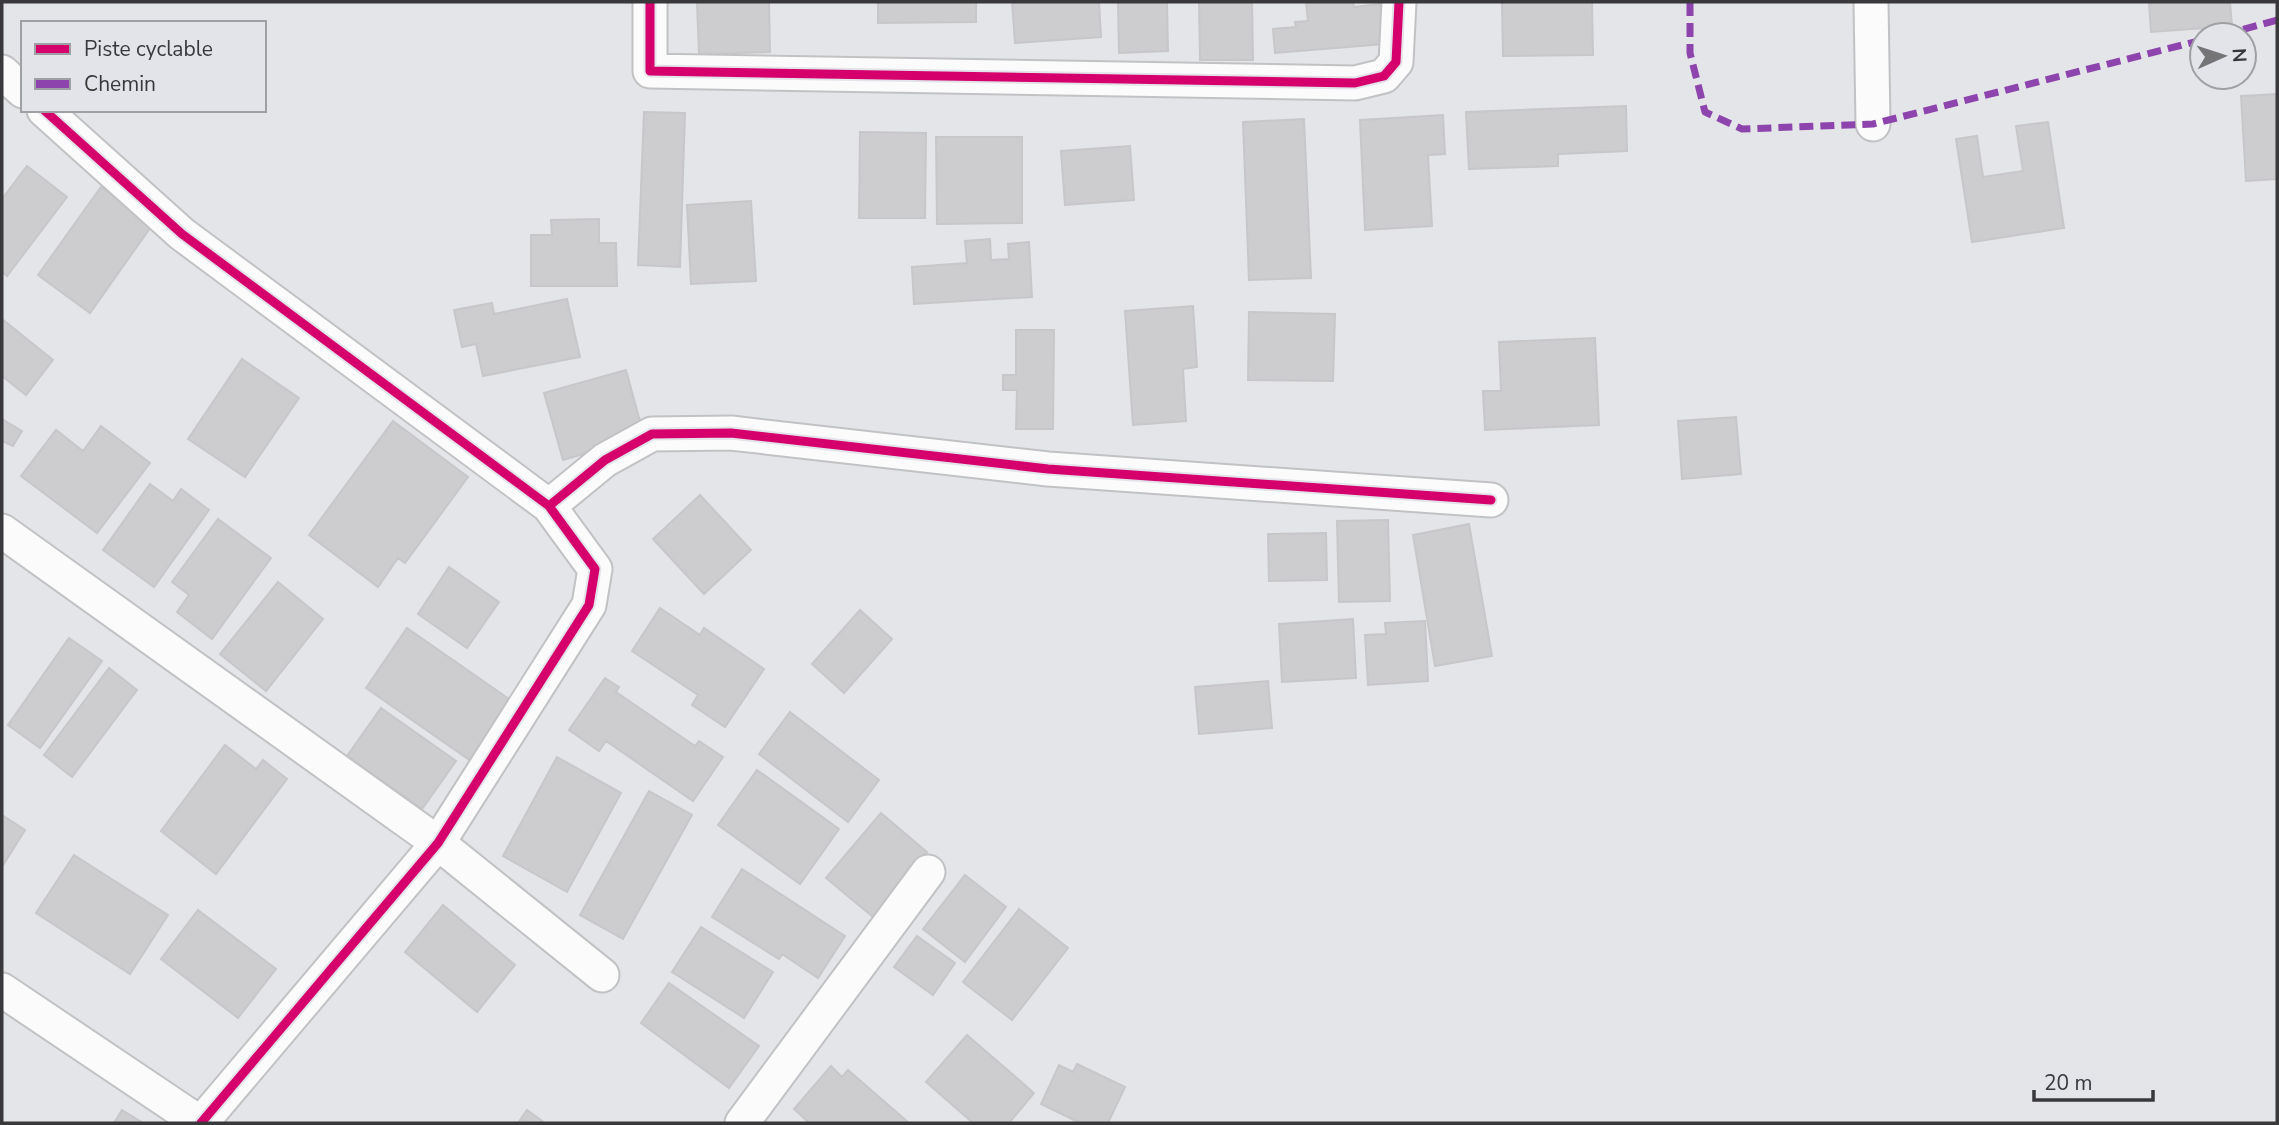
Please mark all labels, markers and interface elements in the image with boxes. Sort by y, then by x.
legend [21,21,266,112]
north arrow [2188,21,2258,91]
text: Piste cyclable [84,35,213,63]
text: N [2226,47,2252,63]
text: Chemin [84,70,156,98]
scale bar [2034,1058,2153,1102]
text: 20 m [2044,1069,2093,1097]

